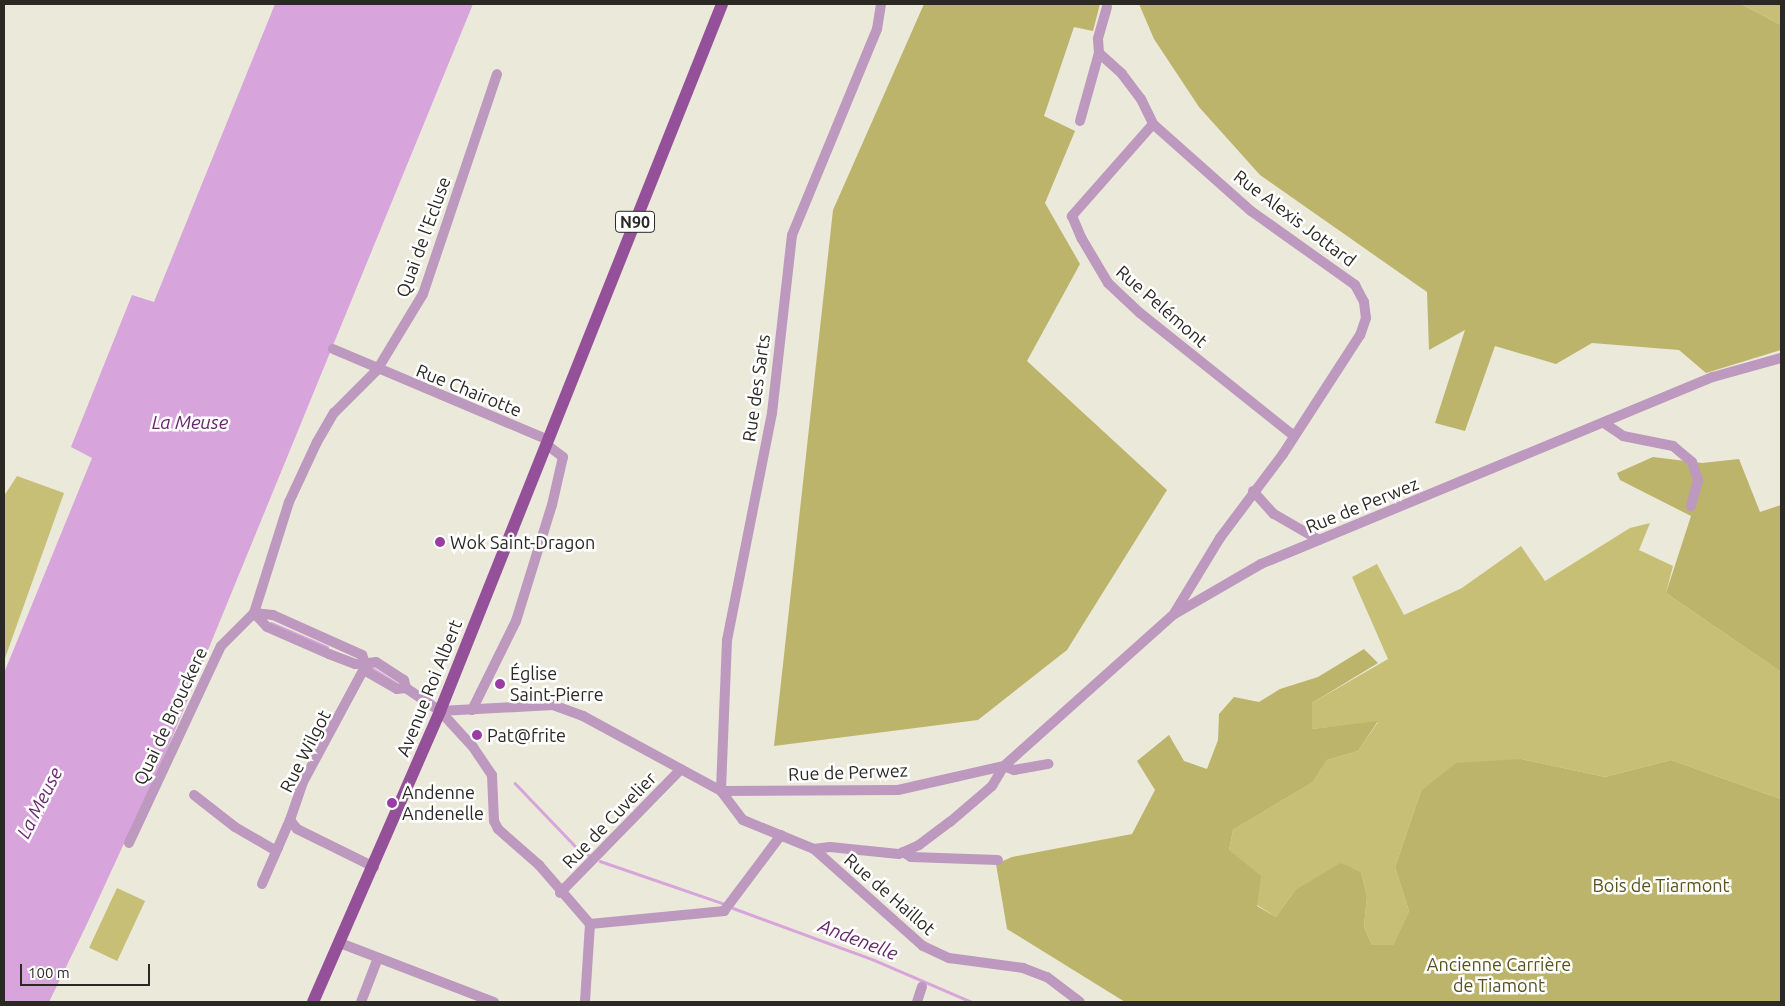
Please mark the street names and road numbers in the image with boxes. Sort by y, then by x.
street label: Rue Alexis Jottard [1230,165,1360,271]
street label: Quai de l'Ecluse [391,174,455,300]
road number: N90 [615,208,655,236]
street label: Rue Pelémont [1112,260,1212,352]
street label: Rue des Sarts [738,333,774,443]
street label: Rue Chairotte [413,359,525,421]
street label: Rue de Perwez [1302,473,1422,537]
street label: Avenue Roi Albert [392,616,466,760]
street label: Quai de Brouckere [129,644,211,788]
street label: Rue Wilgot [275,706,335,796]
street label: Rue de Perwez [788,759,908,785]
street label: Rue de Cuvelier [558,767,660,873]
street label: Rue de Haillot [840,849,940,939]

